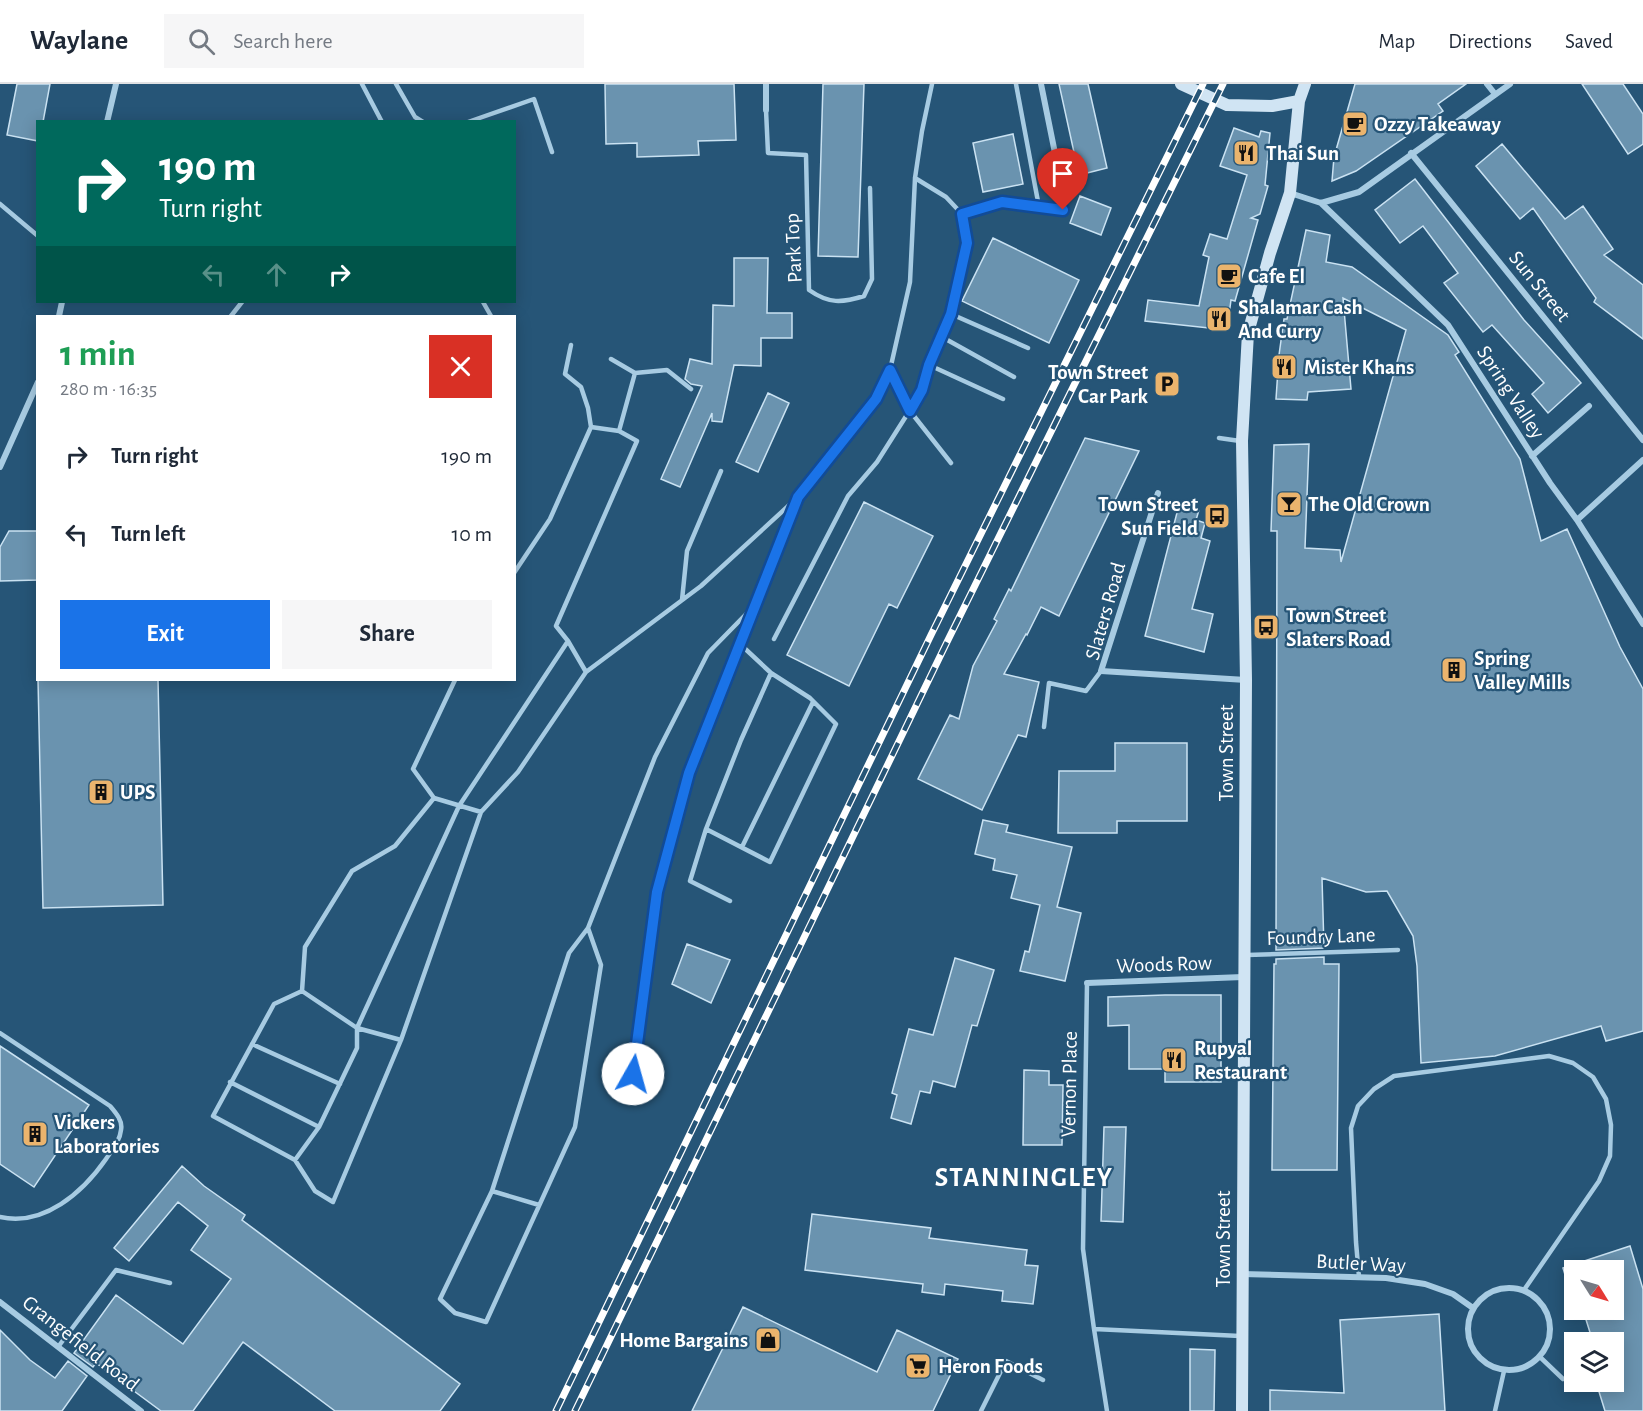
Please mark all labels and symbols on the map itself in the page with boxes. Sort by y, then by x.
cafe icon: Ozzy Takeaway [1340,109,1370,139]
place label: Ozzy Takeaway [1374,114,1501,135]
restaurant icon: Thai Sun [1231,138,1261,168]
place label: Thai Sun [1266,143,1339,164]
pin [1037,148,1088,210]
street label: Park Top [781,213,806,283]
street label: Sun Street [1505,247,1574,326]
cafe icon: Cafe El [1214,261,1244,291]
place label: Cafe El [1248,266,1305,287]
place label: Shalamar Cash And Curry [1238,297,1363,342]
restaurant icon: Shalamar Cash And Curry [1204,304,1234,334]
street label: Spring Valley [1473,342,1548,443]
restaurant icon: Mister Khans [1269,352,1299,382]
place label: Mister Khans [1304,357,1414,378]
place label: Town Street Car Park [1048,362,1149,407]
parking icon: Town Street Car Park [1152,369,1182,399]
bar icon: The Old Crown [1274,489,1304,519]
place label: Town Street Sun Field [1098,494,1198,539]
place label: The Old Crown [1308,494,1430,515]
bus stop icon: Town Street Sun Field [1202,501,1232,531]
street label: Slaters Road [1082,560,1129,662]
place label: Town Street Slaters Road [1286,605,1391,650]
bus stop icon: Town Street Slaters Road [1251,612,1281,642]
place label: Spring Valley Mills [1474,648,1570,693]
building icon: Spring Valley Mills [1439,655,1469,685]
street label: Town Street [1216,704,1237,801]
building icon: UPS [86,777,116,807]
place label: UPS [120,782,155,803]
street label: Foundry Lane [1266,924,1376,949]
street label: Woods Row [1116,952,1212,977]
street label: Vernon Place [1058,1031,1081,1137]
place label: Rupyal Restaurant [1194,1038,1287,1083]
position arrow [601,1042,665,1106]
restaurant icon: Rupyal Restaurant [1159,1045,1189,1075]
place label: Vickers Laboratories [54,1112,160,1157]
building icon: Vickers Laboratories [20,1119,50,1149]
district label: STANNINGLEY [935,1164,1113,1191]
street label: Town Street [1213,1190,1234,1287]
street label: Butler Way [1316,1251,1406,1276]
north arrow [1564,1260,1624,1320]
street label: Grangefield Road [18,1292,143,1395]
shop icon: Home Bargains [753,1325,783,1355]
place label: Home Bargains [619,1330,748,1351]
supermarket icon: Heron Foods [903,1351,933,1381]
place label: Heron Foods [938,1356,1043,1377]

